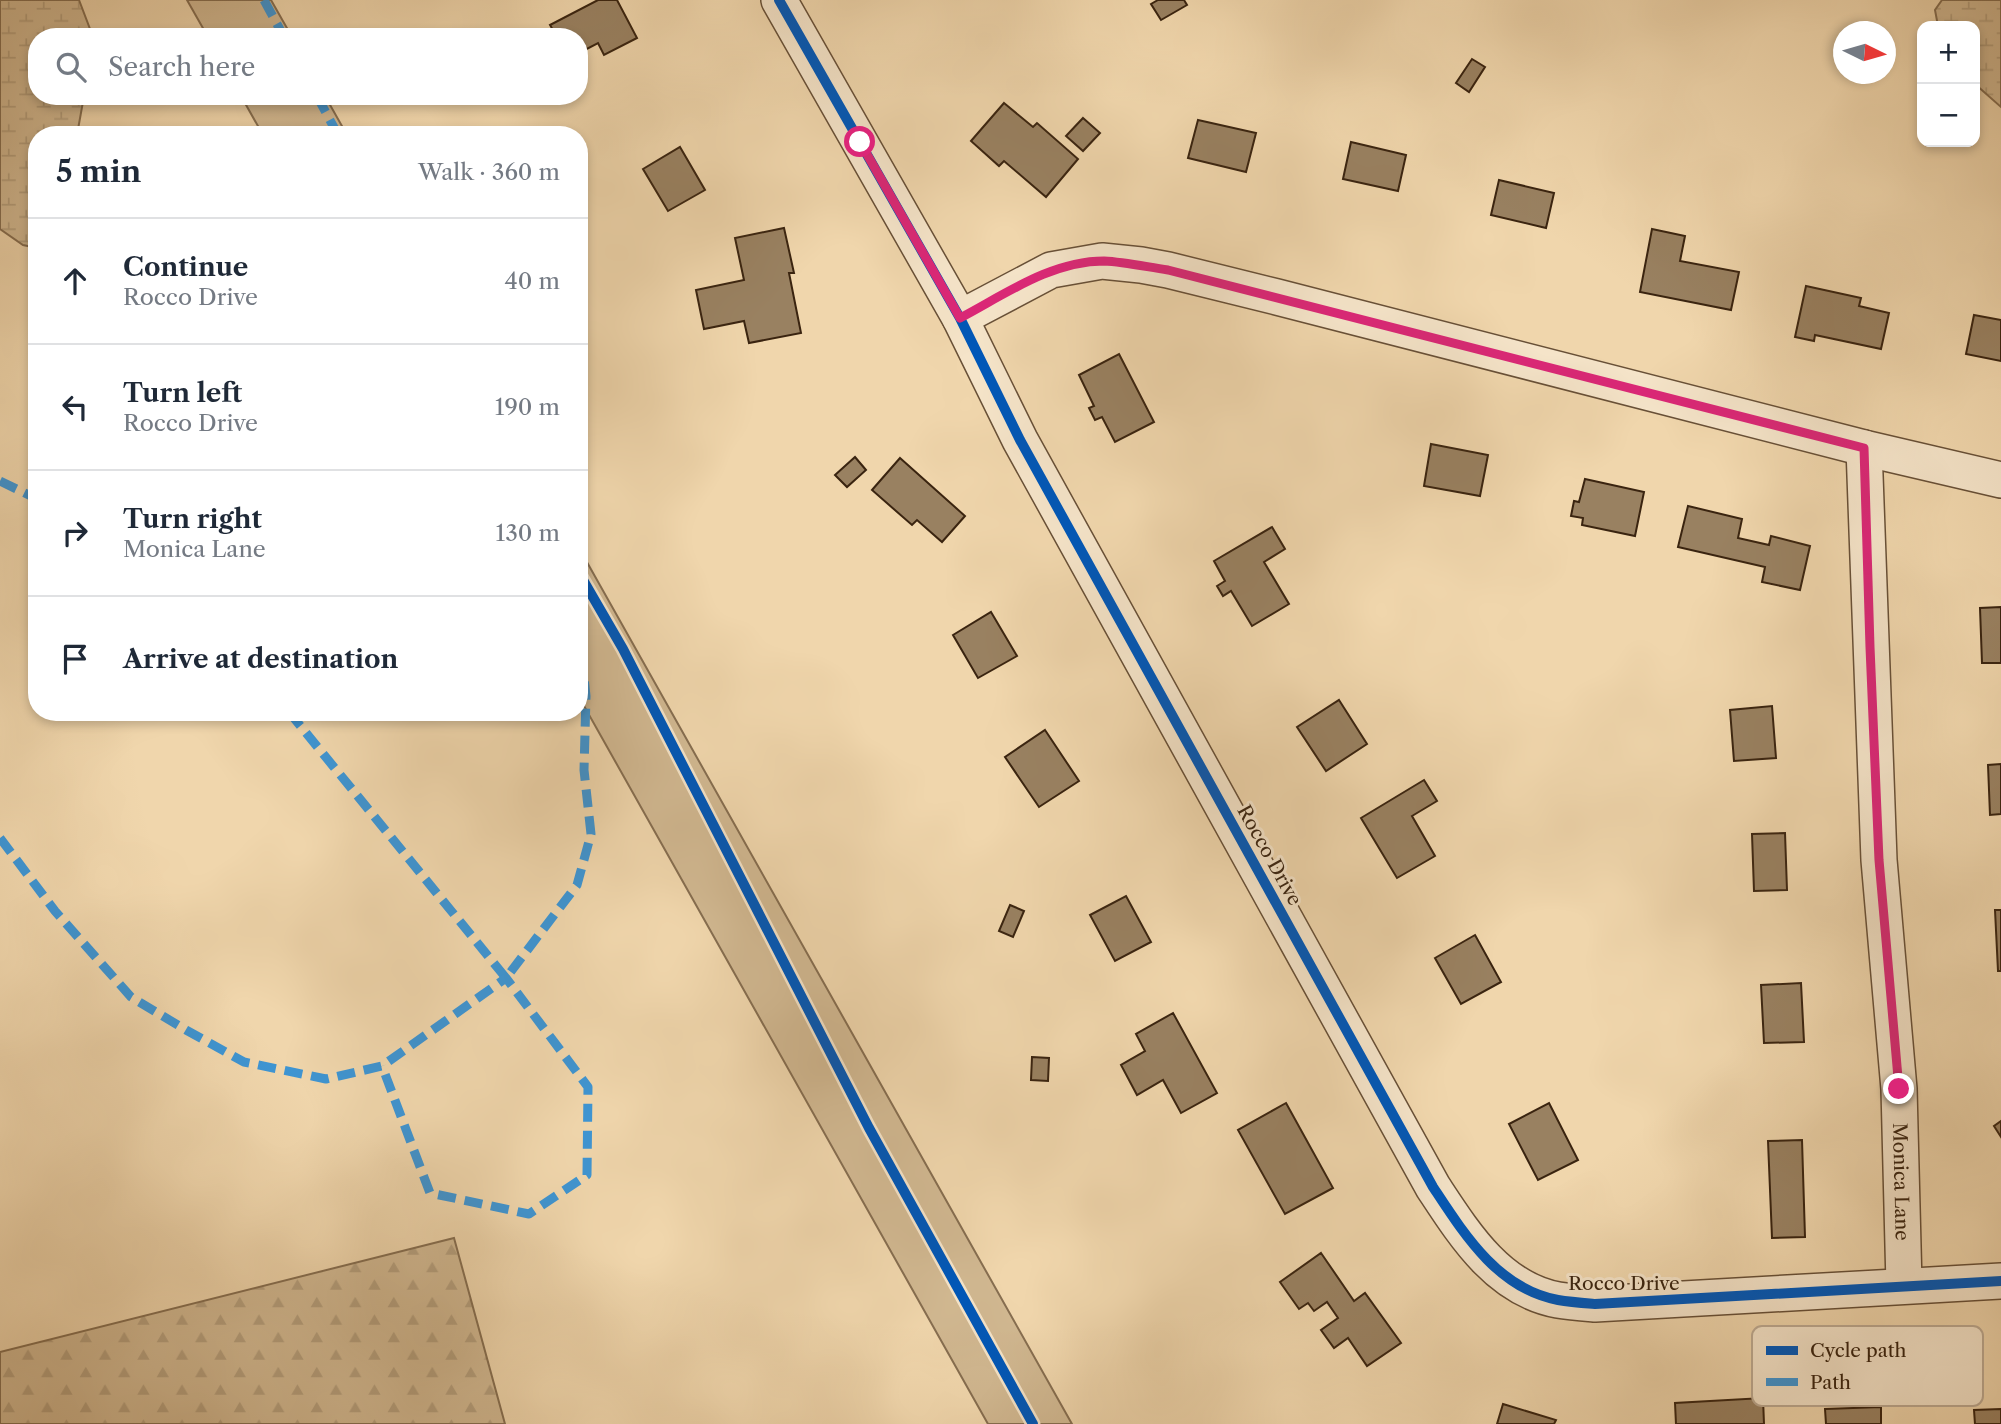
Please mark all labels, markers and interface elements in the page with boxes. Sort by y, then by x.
north arrow [1833,21,1896,84]
map controls [1917,21,1980,147]
button: + [1917,21,1980,84]
search box [28,28,588,105]
icon: search [52,48,90,86]
text: Search here [108,51,255,83]
button: − [1917,84,1980,147]
route start [844,126,875,157]
text: 5 min [56,153,141,190]
text: Walk · 360 m [418,158,560,186]
text: Continue [123,251,248,283]
icon: ahead [56,262,94,300]
text: 40 m [505,267,560,295]
text: Rocco Drive [123,283,258,311]
text: Turn left [123,377,242,409]
icon: left [56,388,94,426]
text: 190 m [495,393,560,421]
text: Rocco Drive [123,409,258,437]
text: Turn right [123,503,262,535]
icon: right [56,514,94,552]
text: 130 m [496,519,560,547]
text: Monica Lane [123,535,266,563]
icon: arrive [56,640,94,678]
text: Arrive at destination [123,643,398,675]
street label: Rocco Drive [1232,801,1307,910]
route end [1883,1073,1914,1104]
street label: Monica Lane [1888,1123,1914,1241]
street label: Rocco Drive [1568,1272,1680,1295]
legend [1752,1326,1983,1406]
text: Cycle path [1810,1339,1906,1362]
text: Path [1810,1371,1851,1394]

